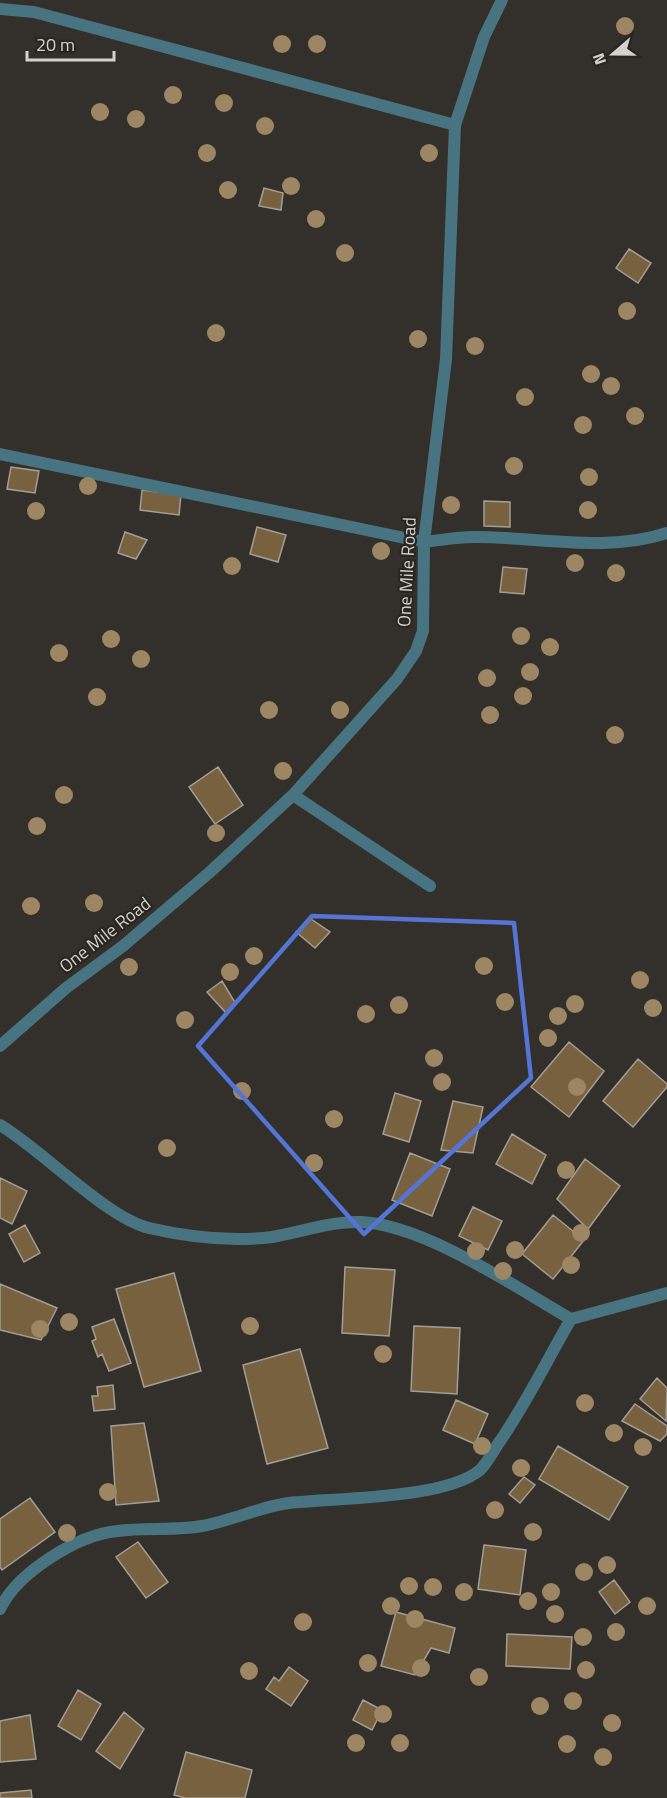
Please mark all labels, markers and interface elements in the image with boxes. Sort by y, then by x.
scale bar [27,24,114,62]
north arrow [583,24,643,84]
text: 20 m [36,31,75,58]
text: N [586,50,612,68]
street label: One Mile Road [390,516,423,628]
street label: One Mile Road [53,890,156,979]

